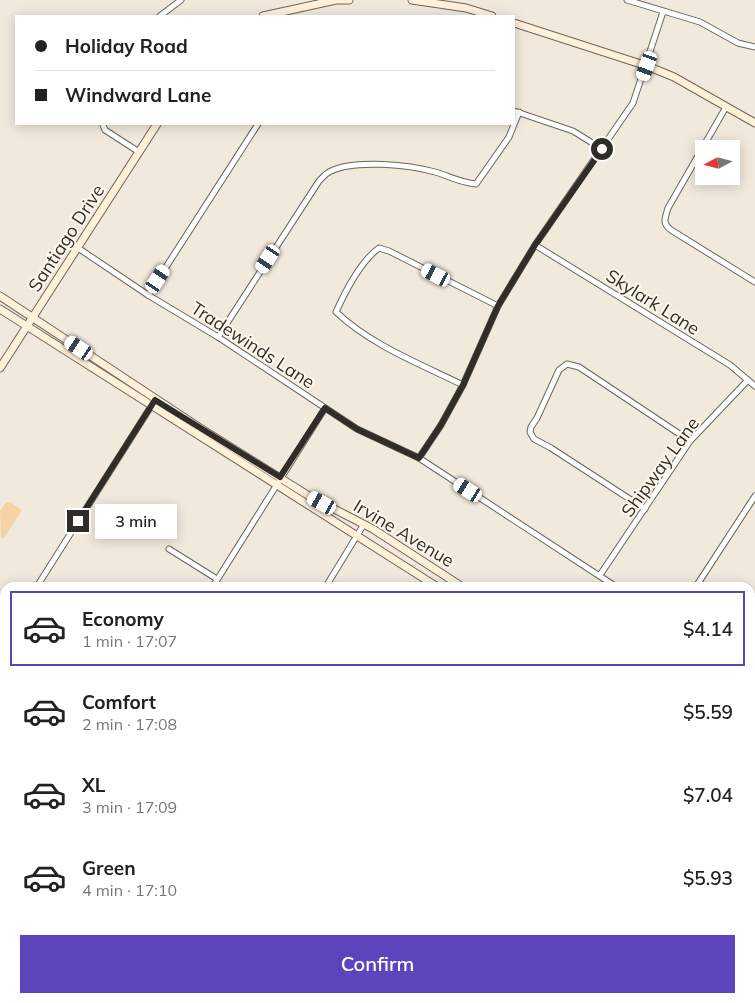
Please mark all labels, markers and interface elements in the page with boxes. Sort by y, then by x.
text: Holiday Road [65,34,188,58]
car [634,49,659,83]
text: Windward Lane [65,83,211,107]
route start [591,138,613,160]
north arrow [695,140,740,185]
map controls [695,140,740,185]
street label: Santiago Drive [23,180,109,296]
car [253,242,282,276]
car [143,262,172,296]
car [419,262,452,288]
street label: Skylark Lane [602,264,704,340]
street label: Tradewinds Lane [187,296,319,394]
car [62,333,95,363]
street label: Shipway Lane [616,412,704,522]
car [451,476,484,504]
car [305,489,338,517]
street label: Irvine Avenue [350,494,458,572]
callout: 3 min [96,504,178,538]
route end [67,510,89,532]
text: 3 min [115,511,157,531]
icon: car [22,606,67,651]
text: Economy [82,607,164,631]
text: $4.14 [683,617,733,641]
text: 1 min · 17:07 [82,631,177,651]
icon: car [22,689,67,734]
text: Comfort [82,690,156,714]
text: $5.59 [683,700,733,724]
text: 2 min · 17:08 [82,714,177,734]
icon: car [22,772,67,817]
text: XL [82,773,105,797]
text: $7.04 [683,783,733,807]
text: 3 min · 17:09 [82,797,177,817]
icon: car [22,855,67,900]
text: Green [82,856,136,880]
text: $5.93 [683,866,733,890]
text: 4 min · 17:10 [82,880,177,900]
button: Confirm [20,935,735,993]

